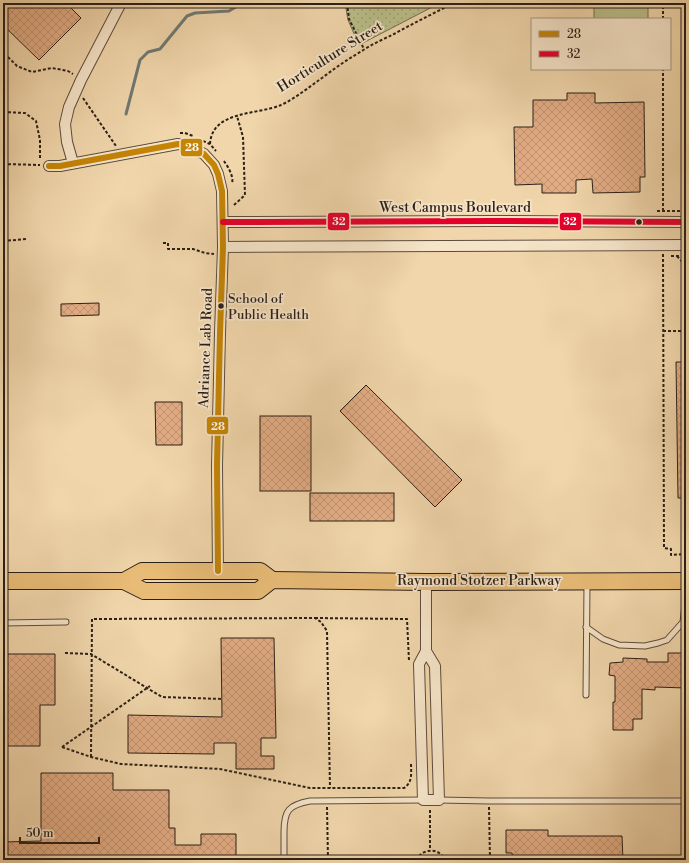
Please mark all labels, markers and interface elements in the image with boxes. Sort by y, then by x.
street label: Horticulture Street [274,17,386,97]
legend [531,18,671,70]
text: 28 [567,27,581,42]
text: 32 [567,47,581,62]
line badge: 28 [180,138,203,157]
text: 28 [185,141,199,155]
street label: West Campus Boulevard [378,199,531,217]
line badge: 32 [327,212,350,231]
line badge: 32 [559,212,582,231]
text: 32 [332,215,346,229]
text: 32 [563,215,577,229]
unlabelled marker [634,217,644,227]
street label: Adriance Lab Road [195,287,217,409]
place label: School of Public Health [228,291,309,323]
marker: School of Public Health [216,301,226,311]
line badge: 28 [206,416,229,435]
text: 28 [211,420,225,434]
street label: Raymond Stotzer Parkway [397,572,561,590]
scale bar [20,819,99,845]
text: 50 m [26,826,54,841]

